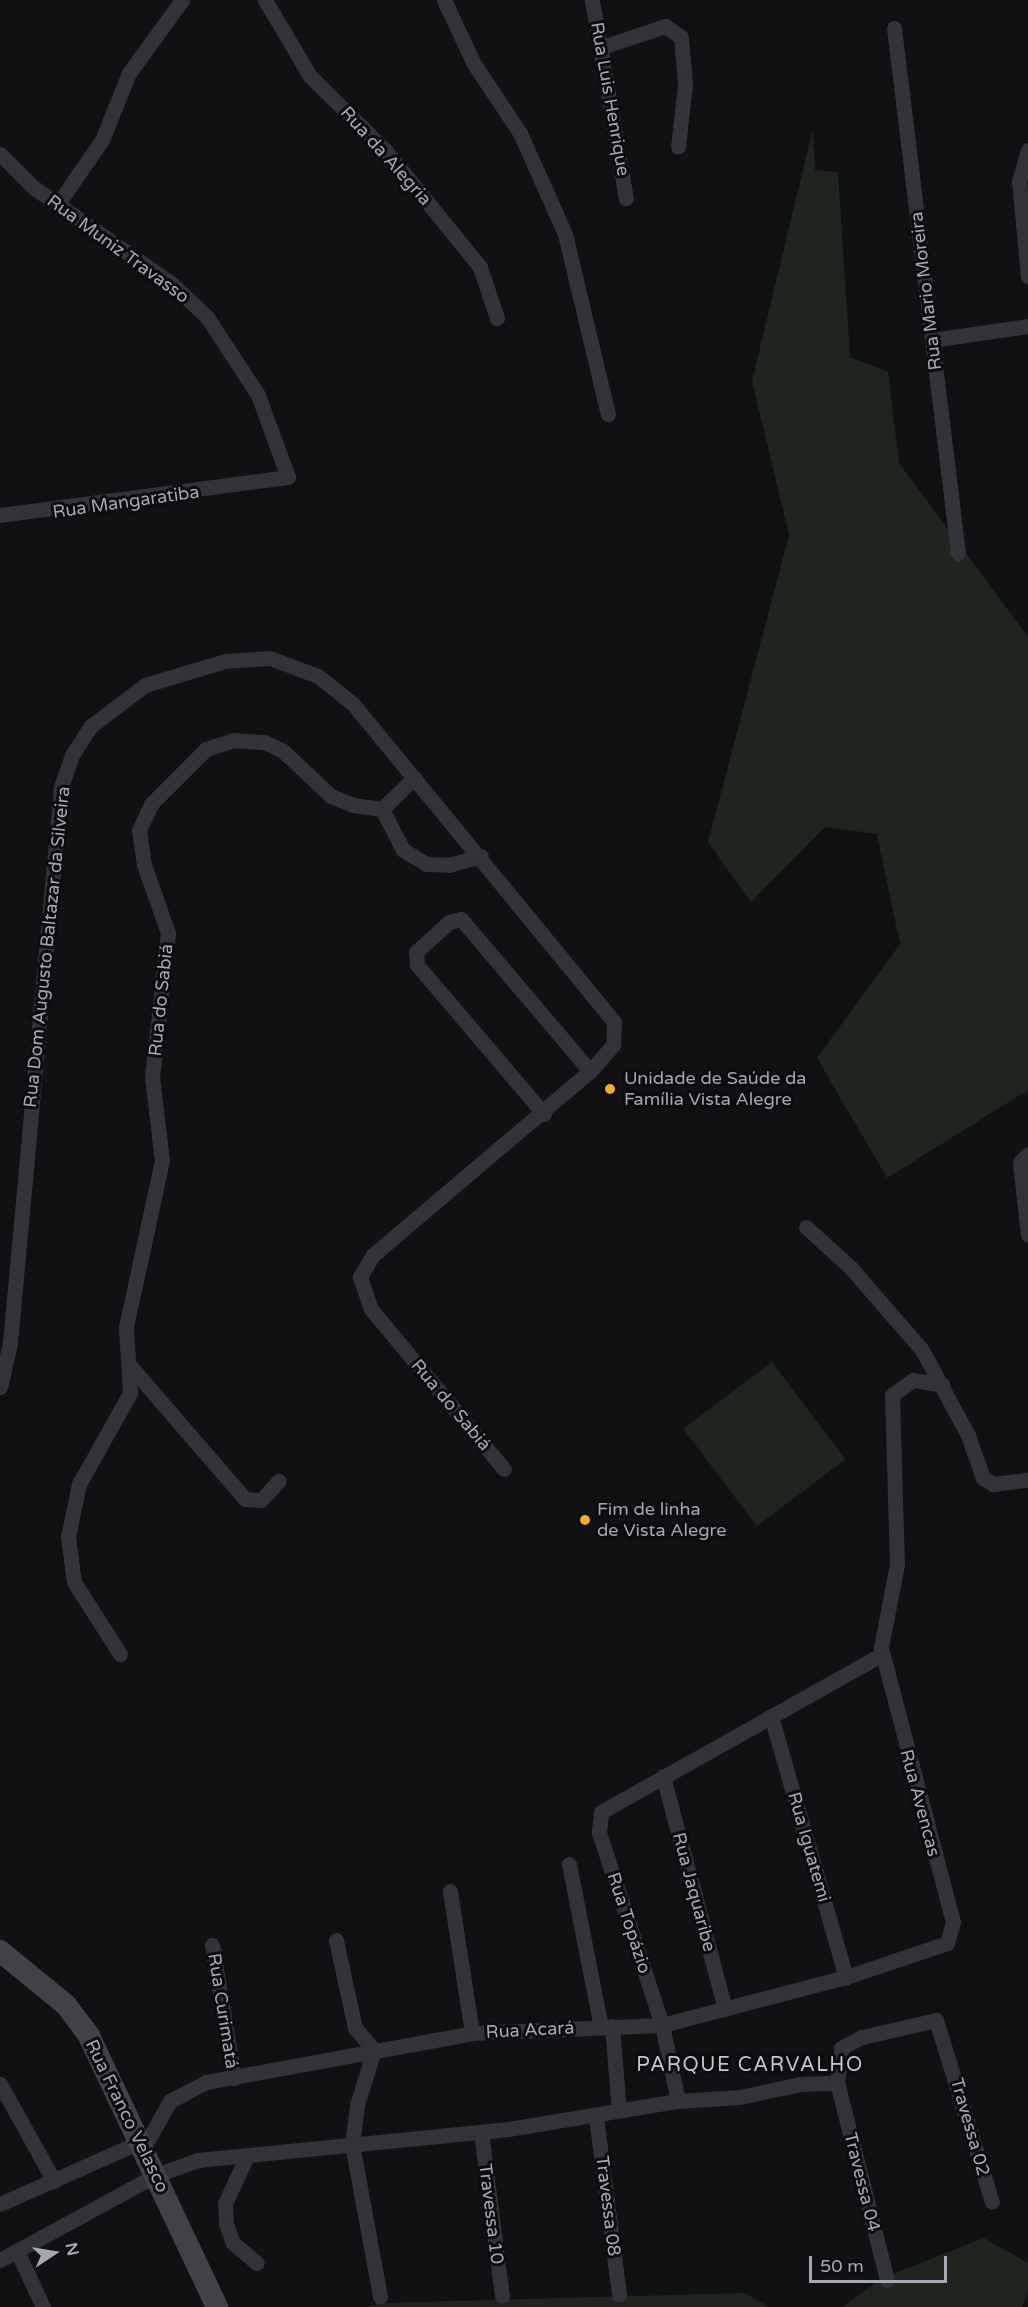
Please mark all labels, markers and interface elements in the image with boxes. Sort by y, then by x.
street label: Rua Luis Henrique [586,20,634,178]
street label: Rua da Alegria [336,102,436,210]
street label: Rua Muniz Travasso [43,190,193,308]
street label: Rua Mario Moreira [906,211,946,371]
street label: Rua Mangaratiba [51,481,201,523]
street label: Rua Dom Augusto Baltazar da Silveira [19,785,75,1109]
street label: Rua do Sabiá [144,943,178,1057]
place label: Unidade de Saúde da Família Vista Alegre [624,1068,806,1110]
marker: Unidade de Saúde da Família Vista Alegre [601,1080,619,1098]
street label: Rua do Sabiá [407,1355,495,1455]
place label: Fim de linha de Vista Alegre [597,1499,726,1541]
marker: Fim de linha de Vista Alegre [578,1513,592,1527]
street label: Rua Avencas [895,1747,945,1859]
street label: Rua Iguatemi [783,1789,835,1905]
street label: Rua Jaquaribe [668,1830,720,1954]
street label: Rua Topázio [602,1870,656,1976]
street label: Rua Curimatá [203,1952,243,2070]
street label: Rua Acará [485,2017,575,2043]
street label: Rua Franco Velasco [81,2036,173,2196]
district label: PARQUE CARVALHO [636,2053,864,2077]
street label: Travessa 02 [946,2075,994,2179]
street label: Travessa 04 [839,2130,885,2234]
street label: Travessa 08 [591,2155,625,2257]
street label: Travessa 10 [474,2163,508,2265]
north arrow [24,2223,84,2283]
text: N [60,2241,83,2258]
scale bar [812,2244,950,2282]
text: 50 m [820,2255,864,2277]

